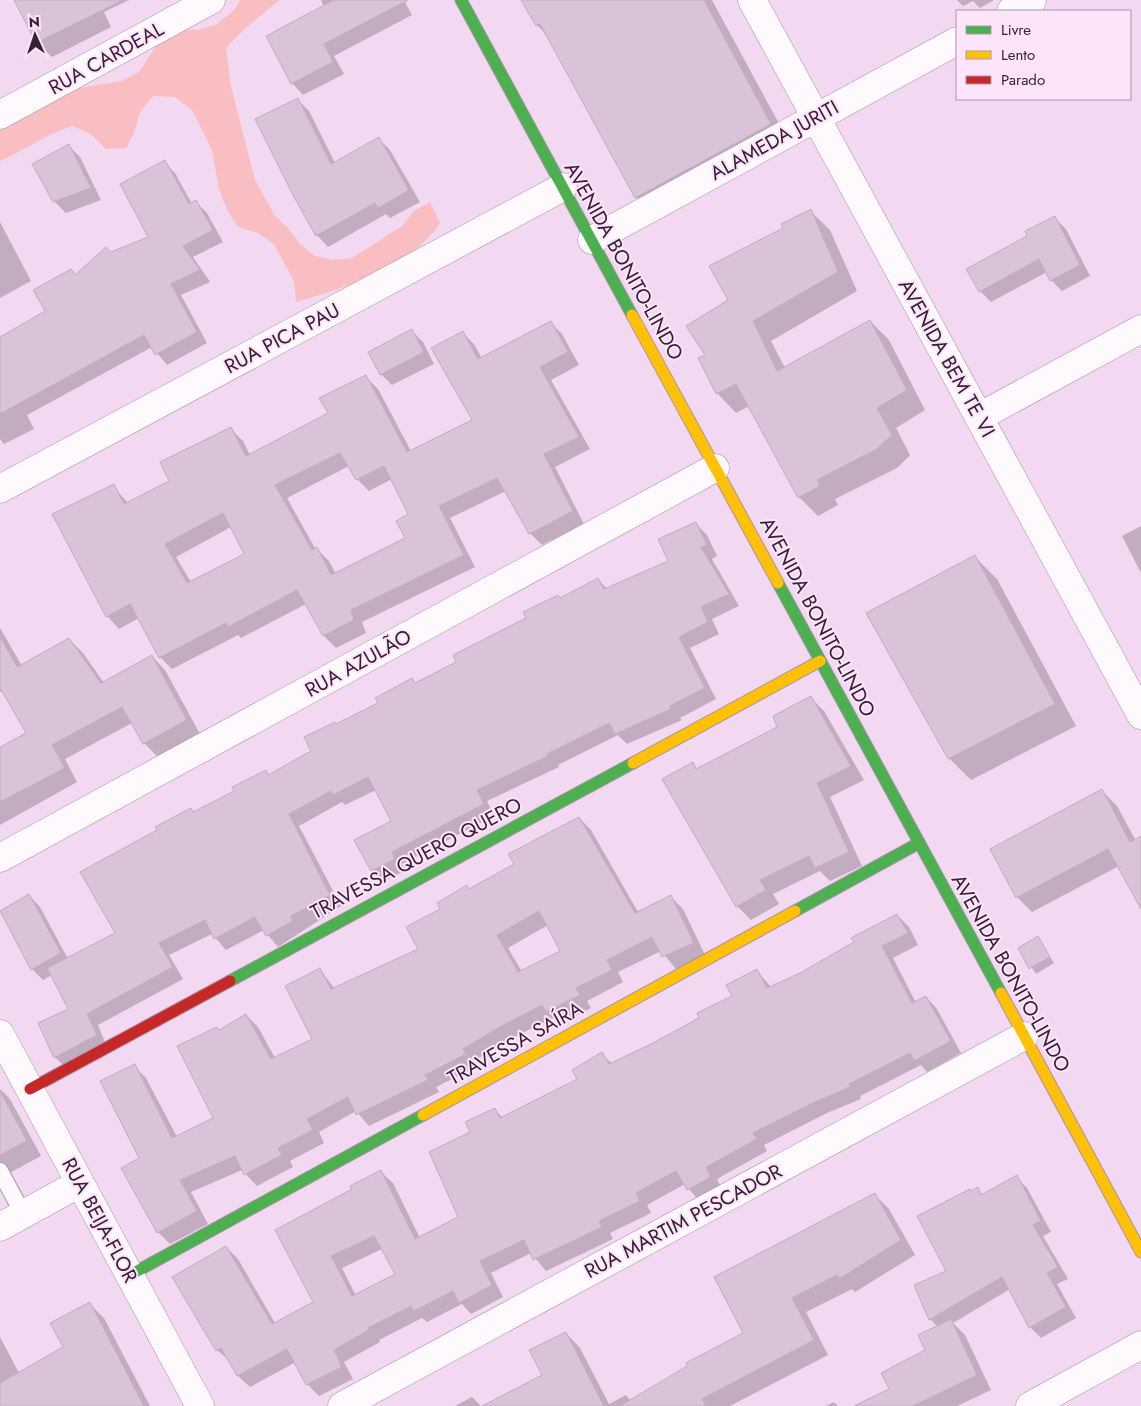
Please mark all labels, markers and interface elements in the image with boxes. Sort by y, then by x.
north arrow [10,10,60,60]
legend [956,10,1131,100]
text: N [28,12,40,32]
street label: RUA CARDEAL [43,15,169,102]
text: Livre [1001,19,1031,41]
text: Lento [1001,44,1035,66]
text: Parado [1001,69,1045,91]
street label: ALAMEDA JURITI [705,93,844,188]
street label: AVENIDA BONITO-LINDO [557,157,690,366]
street label: AVENIDA BEM TE VI [891,274,1002,443]
street label: RUA PICA PAU [220,296,345,381]
street label: AVENIDA BONITO-LINDO [753,512,883,722]
street label: RUA AZULÃO [300,622,417,705]
street label: TRAVESSA QUERO QUERO [305,790,527,927]
street label: AVENIDA BONITO-LINDO [944,869,1077,1078]
street label: TRAVESSA SAÍRA [442,994,589,1093]
street label: RUA BEIJA-FLOR [54,1153,145,1288]
street label: RUA MARTIM PESCADOR [579,1157,787,1286]

